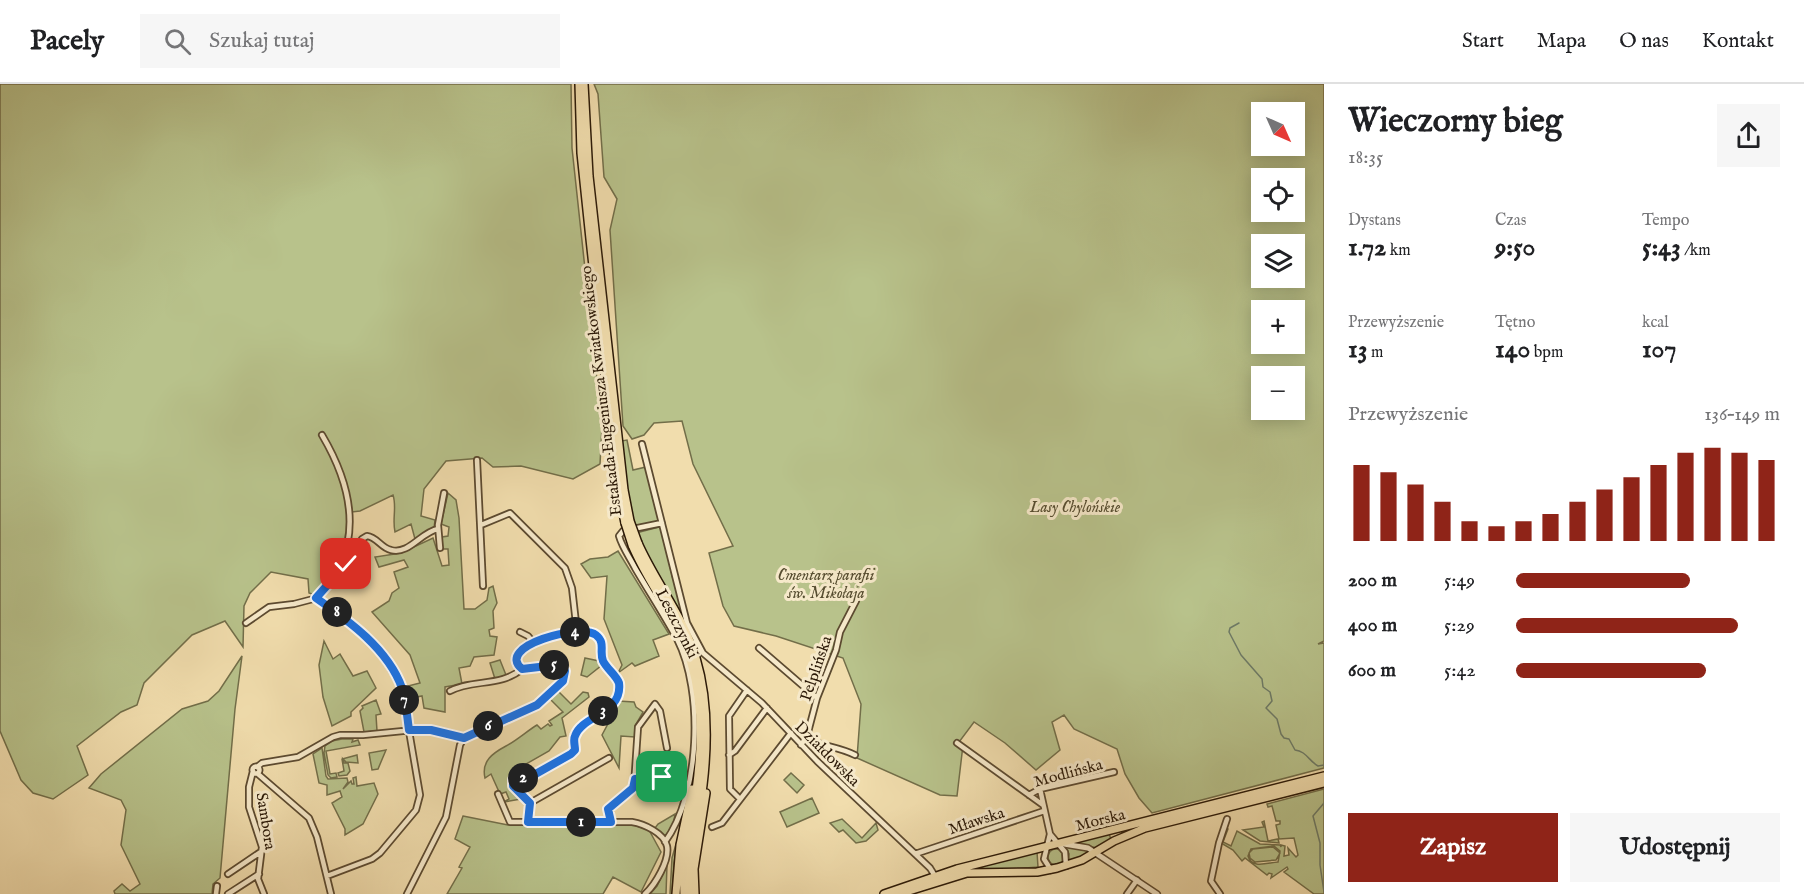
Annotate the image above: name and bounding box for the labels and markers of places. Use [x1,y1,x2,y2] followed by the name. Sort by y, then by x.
[320,538,371,589] pin
[322,597,352,627] pin: 8
[560,617,590,647] pin: 4
[539,650,569,680] pin: 5
[389,685,419,715] pin: 7
[588,696,618,726] pin: 3
[473,711,503,741] pin: 6
[636,751,687,802] pin
[508,763,538,793] pin: 2
[566,807,596,837] pin: 1

